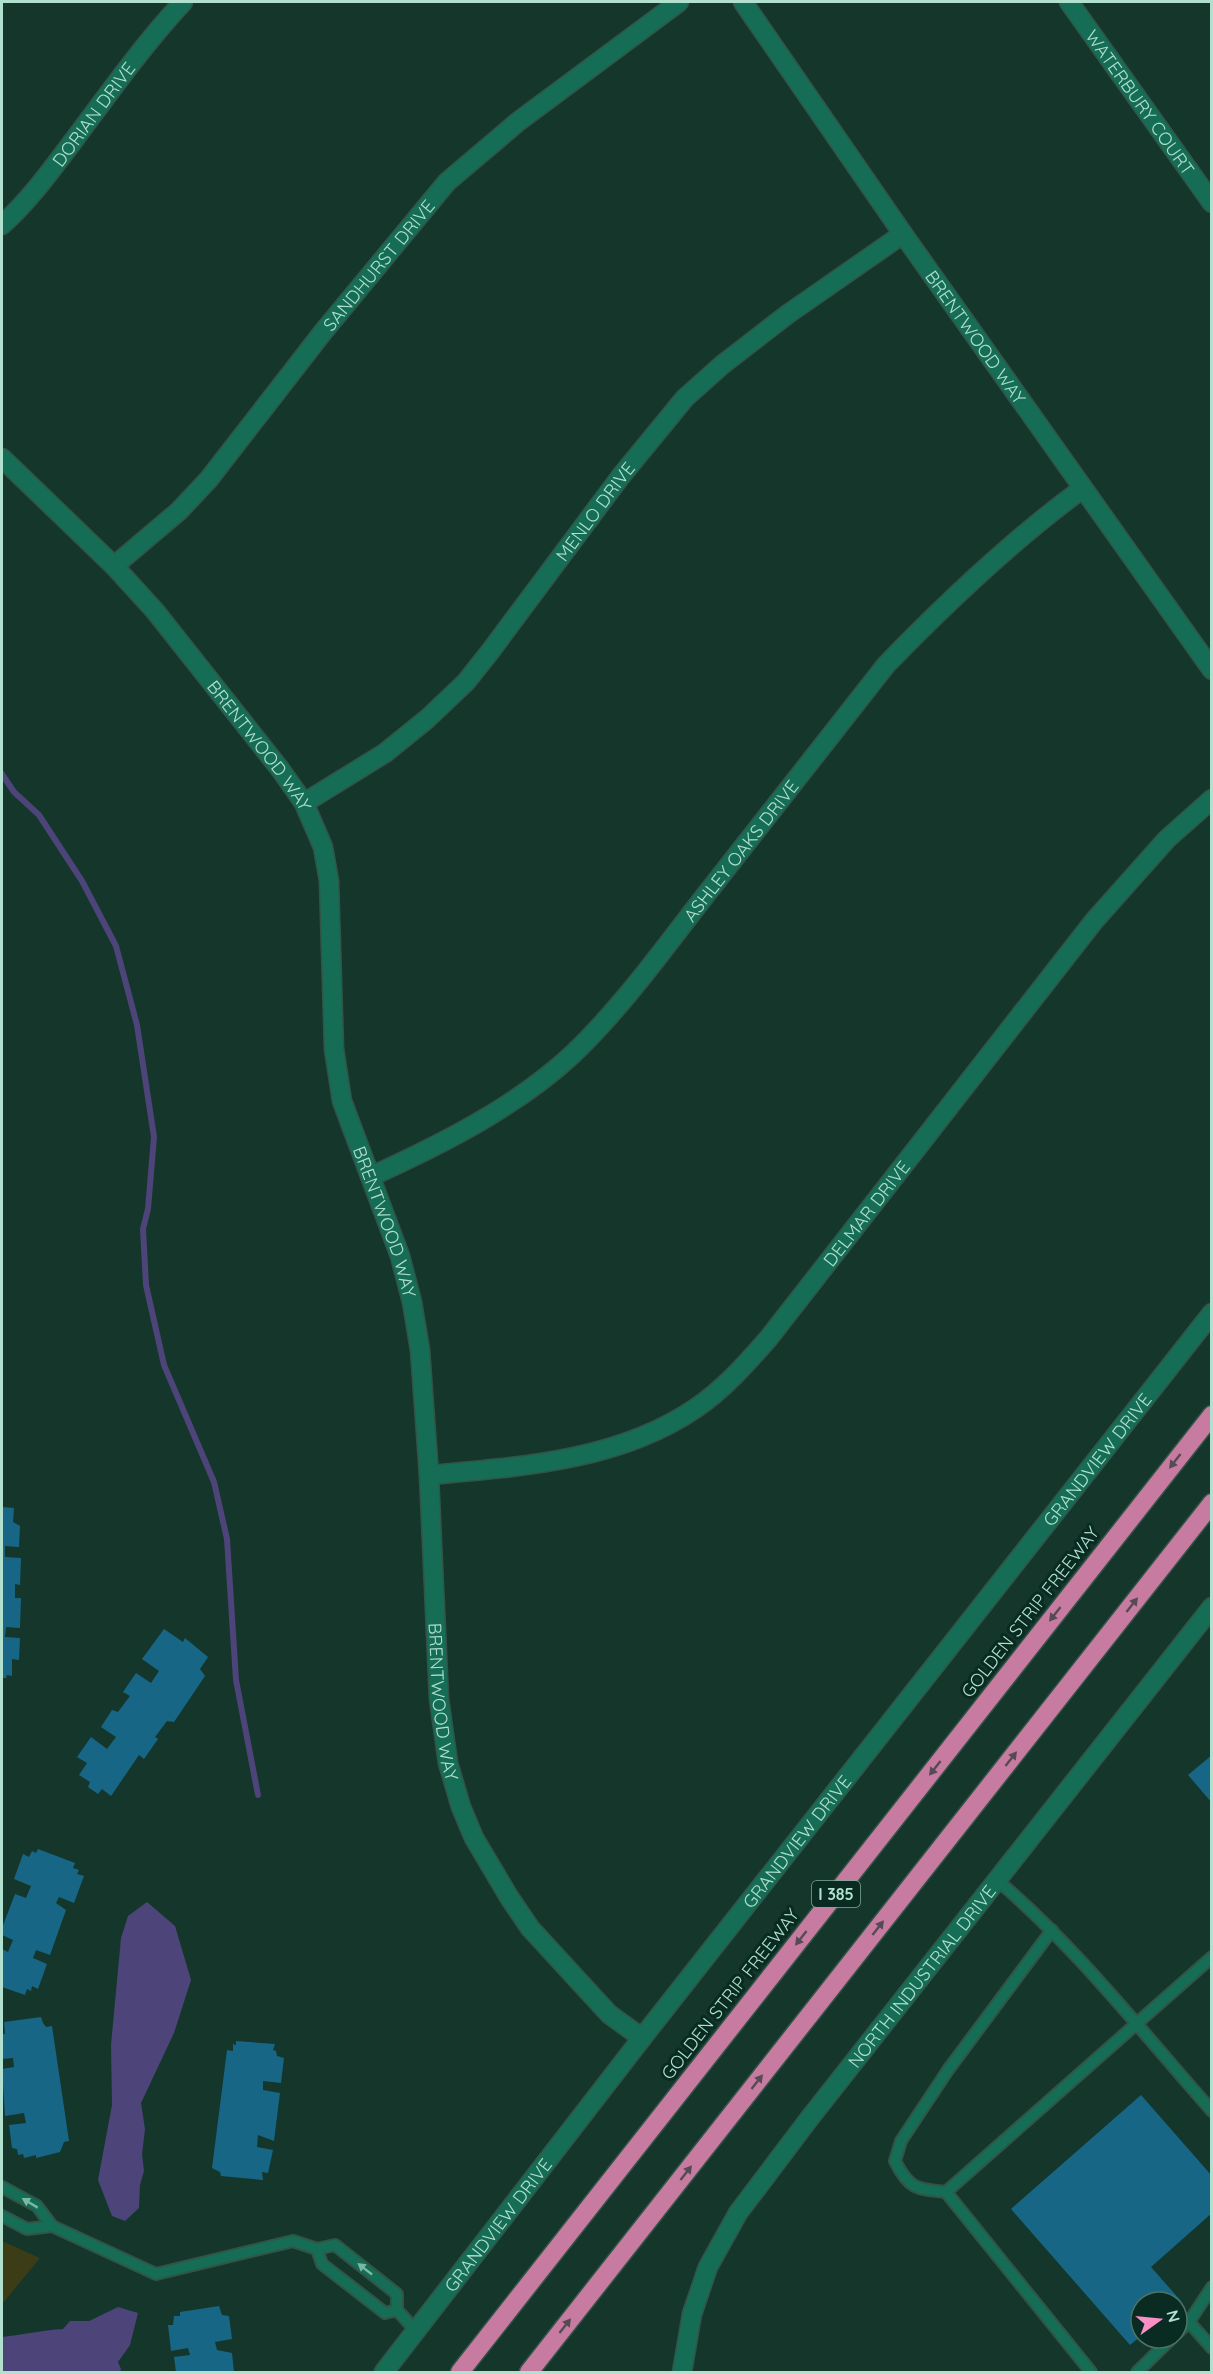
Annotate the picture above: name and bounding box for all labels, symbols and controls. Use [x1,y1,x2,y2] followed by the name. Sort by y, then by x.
[1081,25,1200,180] street label: WATERBURY COURT
[47,57,140,171] street label: DORIAN DRIVE
[317,195,439,335] street label: SANDHURST DRIVE
[921,265,1031,408] street label: BRENTWOOD WAY
[550,457,640,565] street label: MENLO DRIVE
[202,675,317,814] street label: BRENTWOOD WAY
[678,775,803,926] street label: ASHLEY OAKS DRIVE
[348,1143,422,1300] street label: BRENTWOOD WAY
[818,1156,915,1271] street label: DELMAR DRIVE
[1037,1388,1156,1531] street label: GRANDVIEW DRIVE
[1169,1453,1182,1469] one-way arrow
[956,1522,1104,1702] street label: GOLDEN STRIP FREEWAY
[1125,1597,1138,1613] one-way arrow
[1049,1607,1061,1622] one-way arrow
[424,1622,464,1783] street label: BRENTWOOD WAY
[1005,1751,1017,1766] one-way arrow
[928,1760,941,1776] one-way arrow
[737,1770,856,1913] street label: GRANDVIEW DRIVE
[843,1880,1000,2072] street label: NORTH INDUSTRIAL DRIVE
[812,1881,860,1907] road number: I 385
[656,1904,804,2084] street label: GOLDEN STRIP FREEWAY
[871,1921,883,1936] one-way arrow
[796,1930,808,1945] one-way arrow
[751,2074,764,2090] one-way arrow
[439,2153,557,2296] street label: GRANDVIEW DRIVE
[679,2165,692,2181] one-way arrow
[21,2198,38,2208] one-way arrow
[358,2263,373,2275] one-way arrow
[1129,2290,1189,2350] north arrow
[1162,2308,1185,2324] text: N
[559,2319,571,2334] one-way arrow

